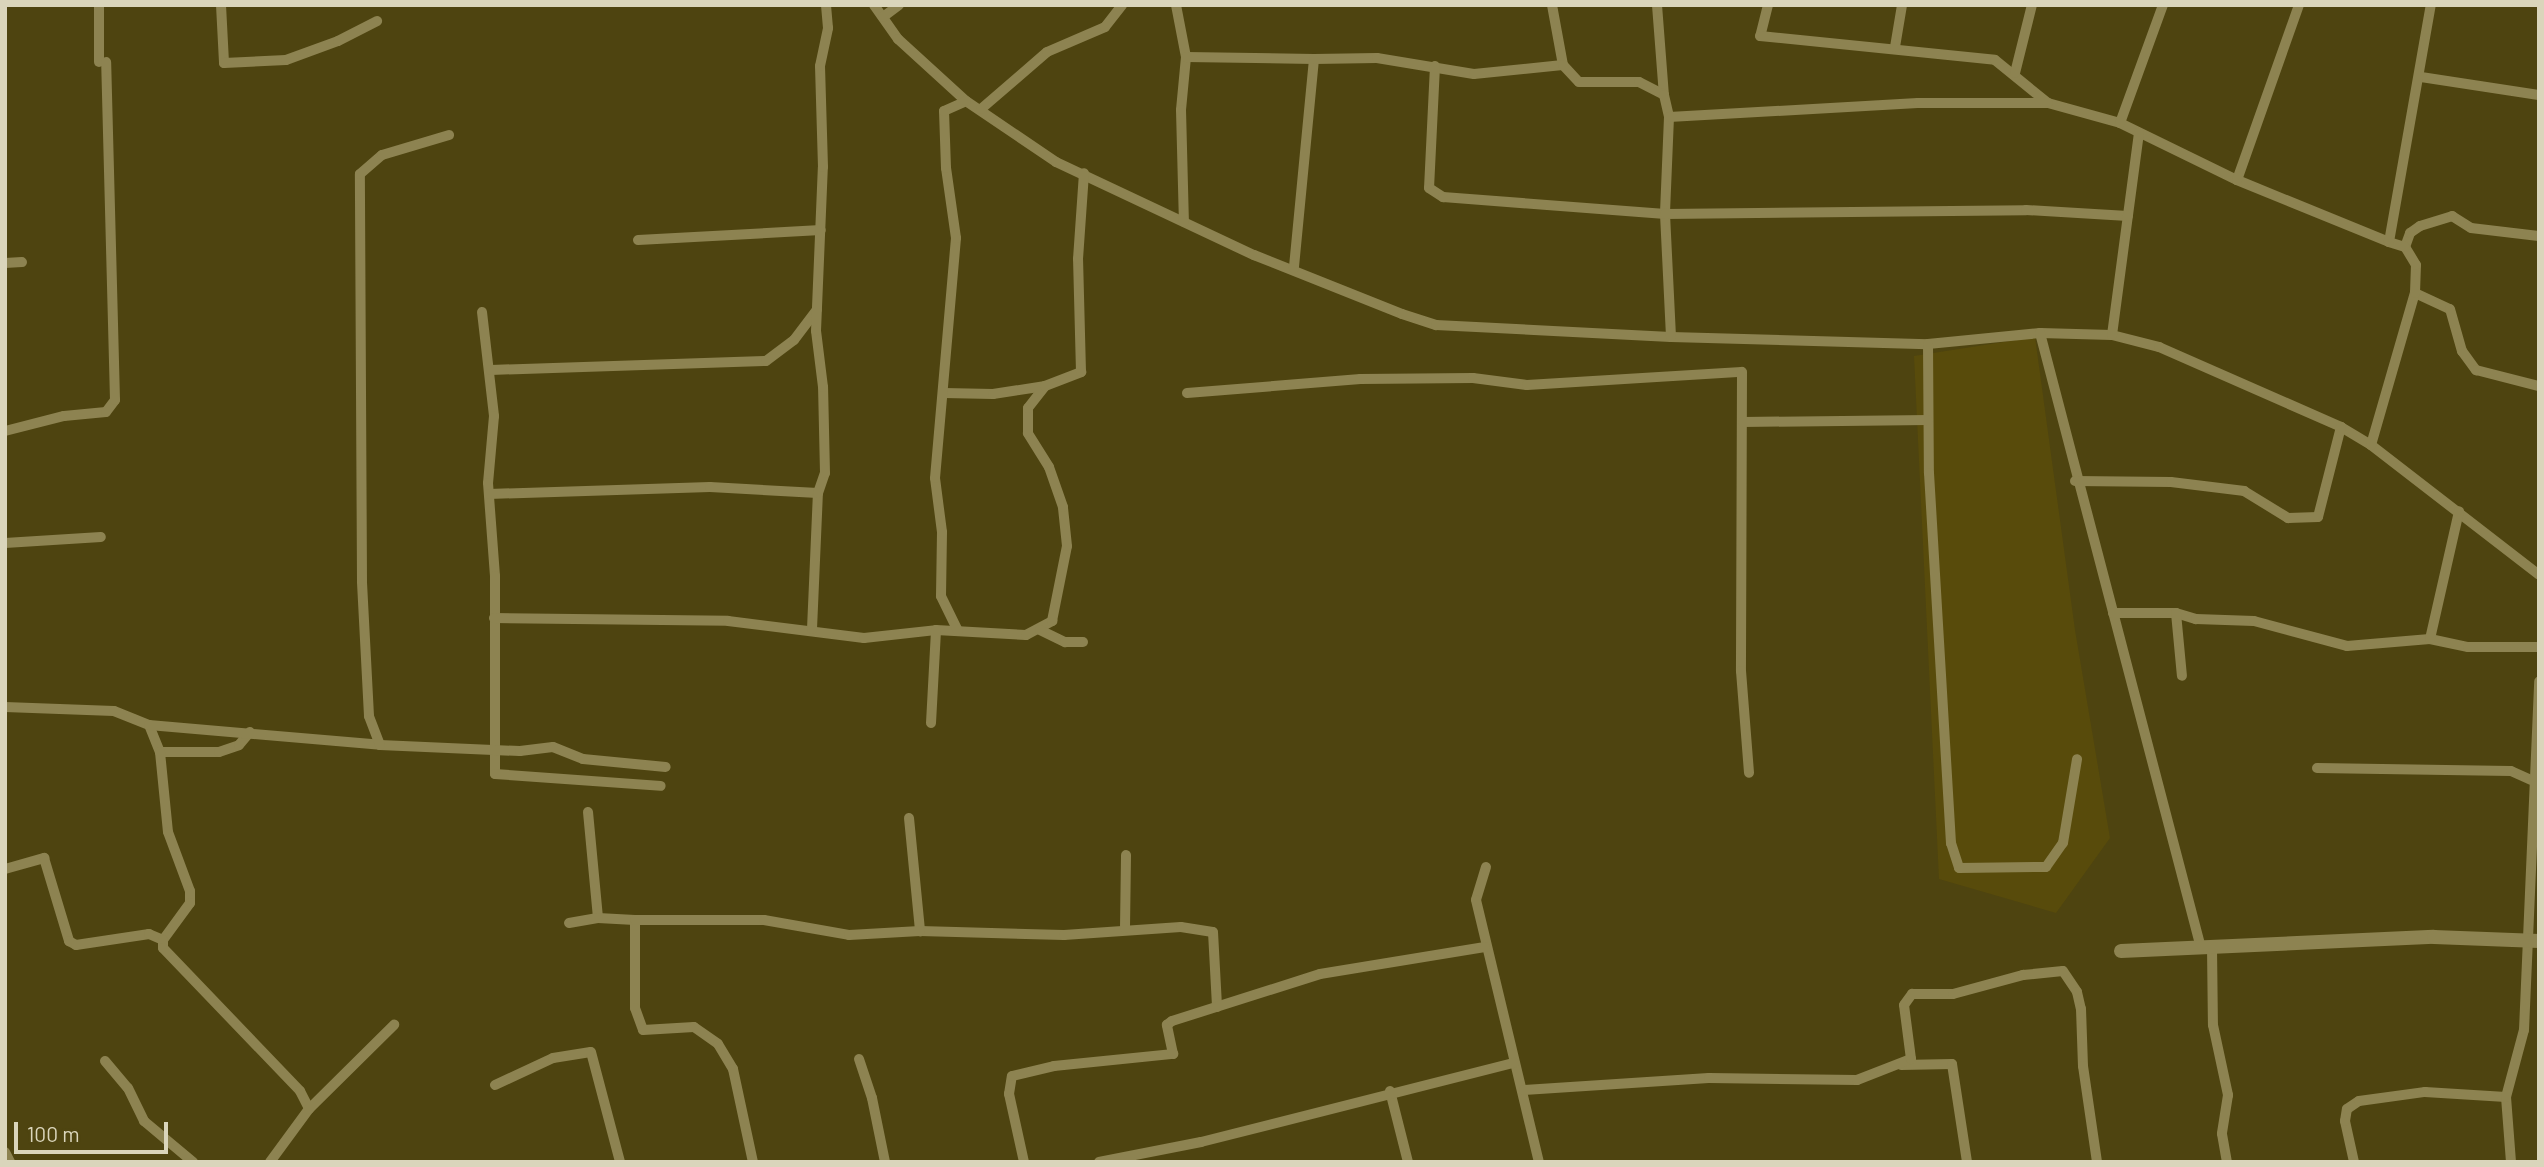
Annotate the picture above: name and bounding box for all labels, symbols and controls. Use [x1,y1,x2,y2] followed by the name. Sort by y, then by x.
[18,1108,172,1152] scale bar
[27,1121,80,1146] text: 100 m

